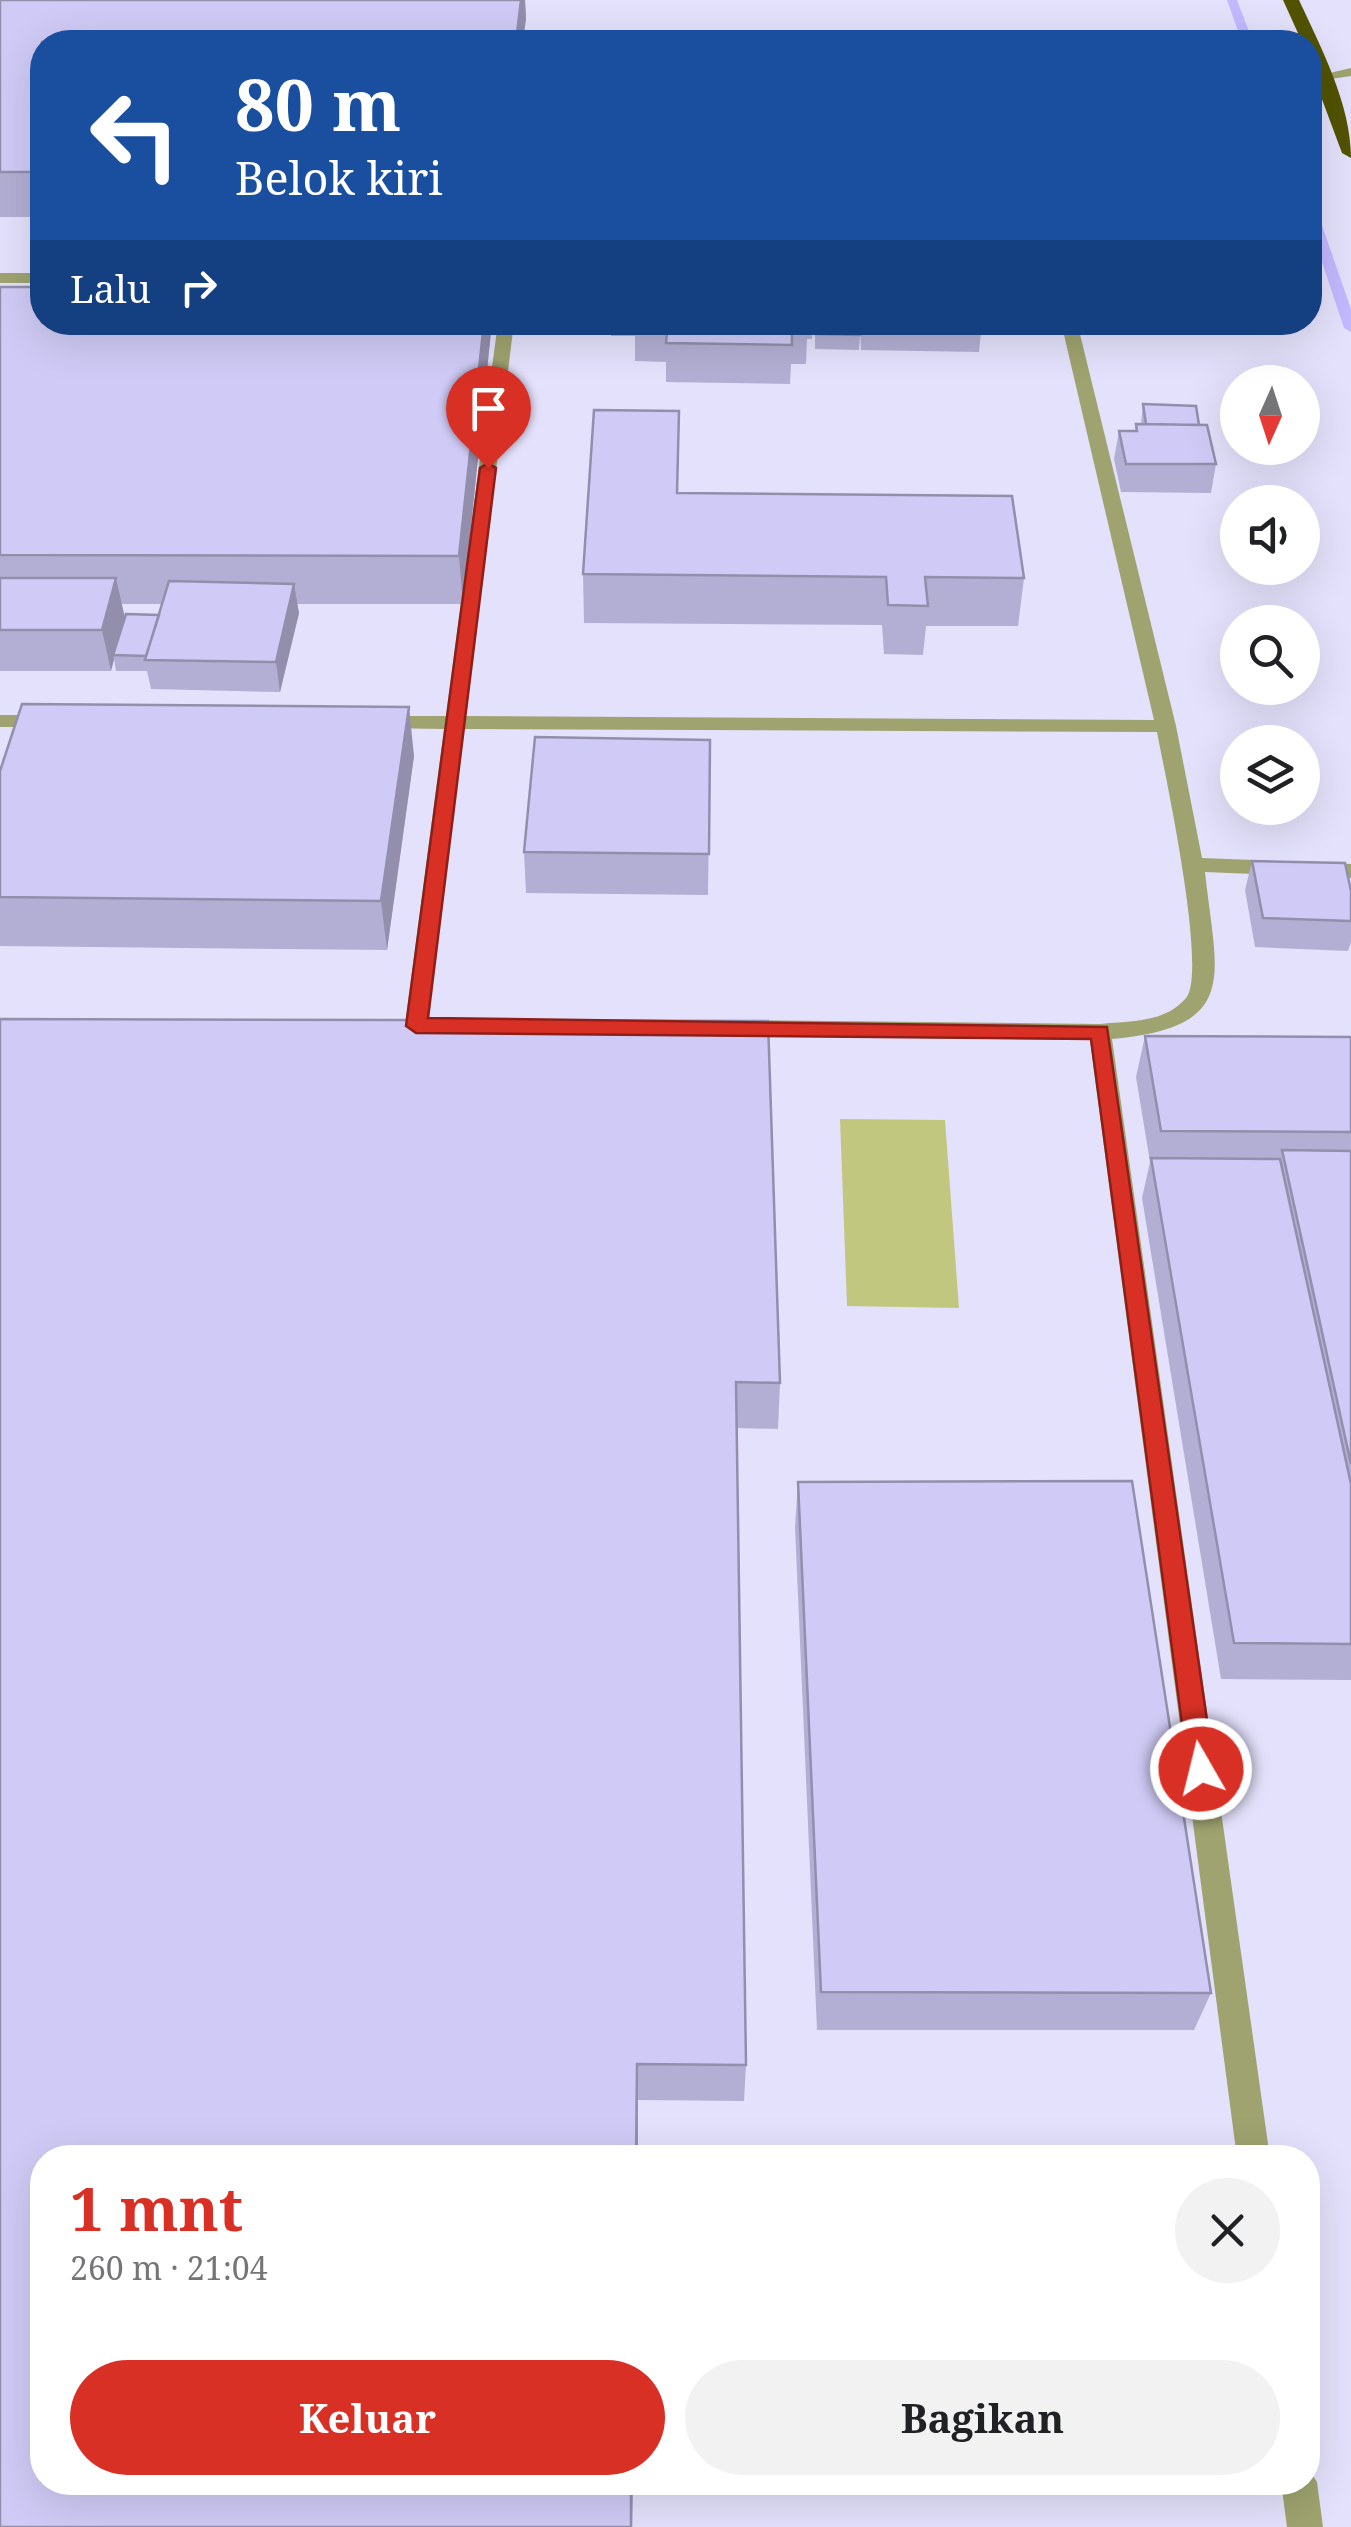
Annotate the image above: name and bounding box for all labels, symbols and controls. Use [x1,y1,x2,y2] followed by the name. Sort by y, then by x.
[235,56,401,152] text: 80 m
[70,70,200,200] icon: left
[235,147,443,208] text: Belok kiri
[171,260,226,315] icon: right
[70,262,151,314] text: Lalu
[1220,365,1320,465] north arrow
[1220,365,1320,825] map controls
[446,366,531,469] pin
[461,381,516,436] icon: arrive
[1220,485,1320,585] button: sound
[1220,605,1320,705] button: search
[1220,725,1320,825] button: layers
[1149,1717,1253,1821] position arrow
[70,2167,243,2249] text: 1 mnt
[1175,2178,1280,2283] button: close
[70,2246,268,2289] text: 260 m · 21:04
[70,2360,665,2475] button: Keluar
[685,2360,1280,2475] button: Bagikan

